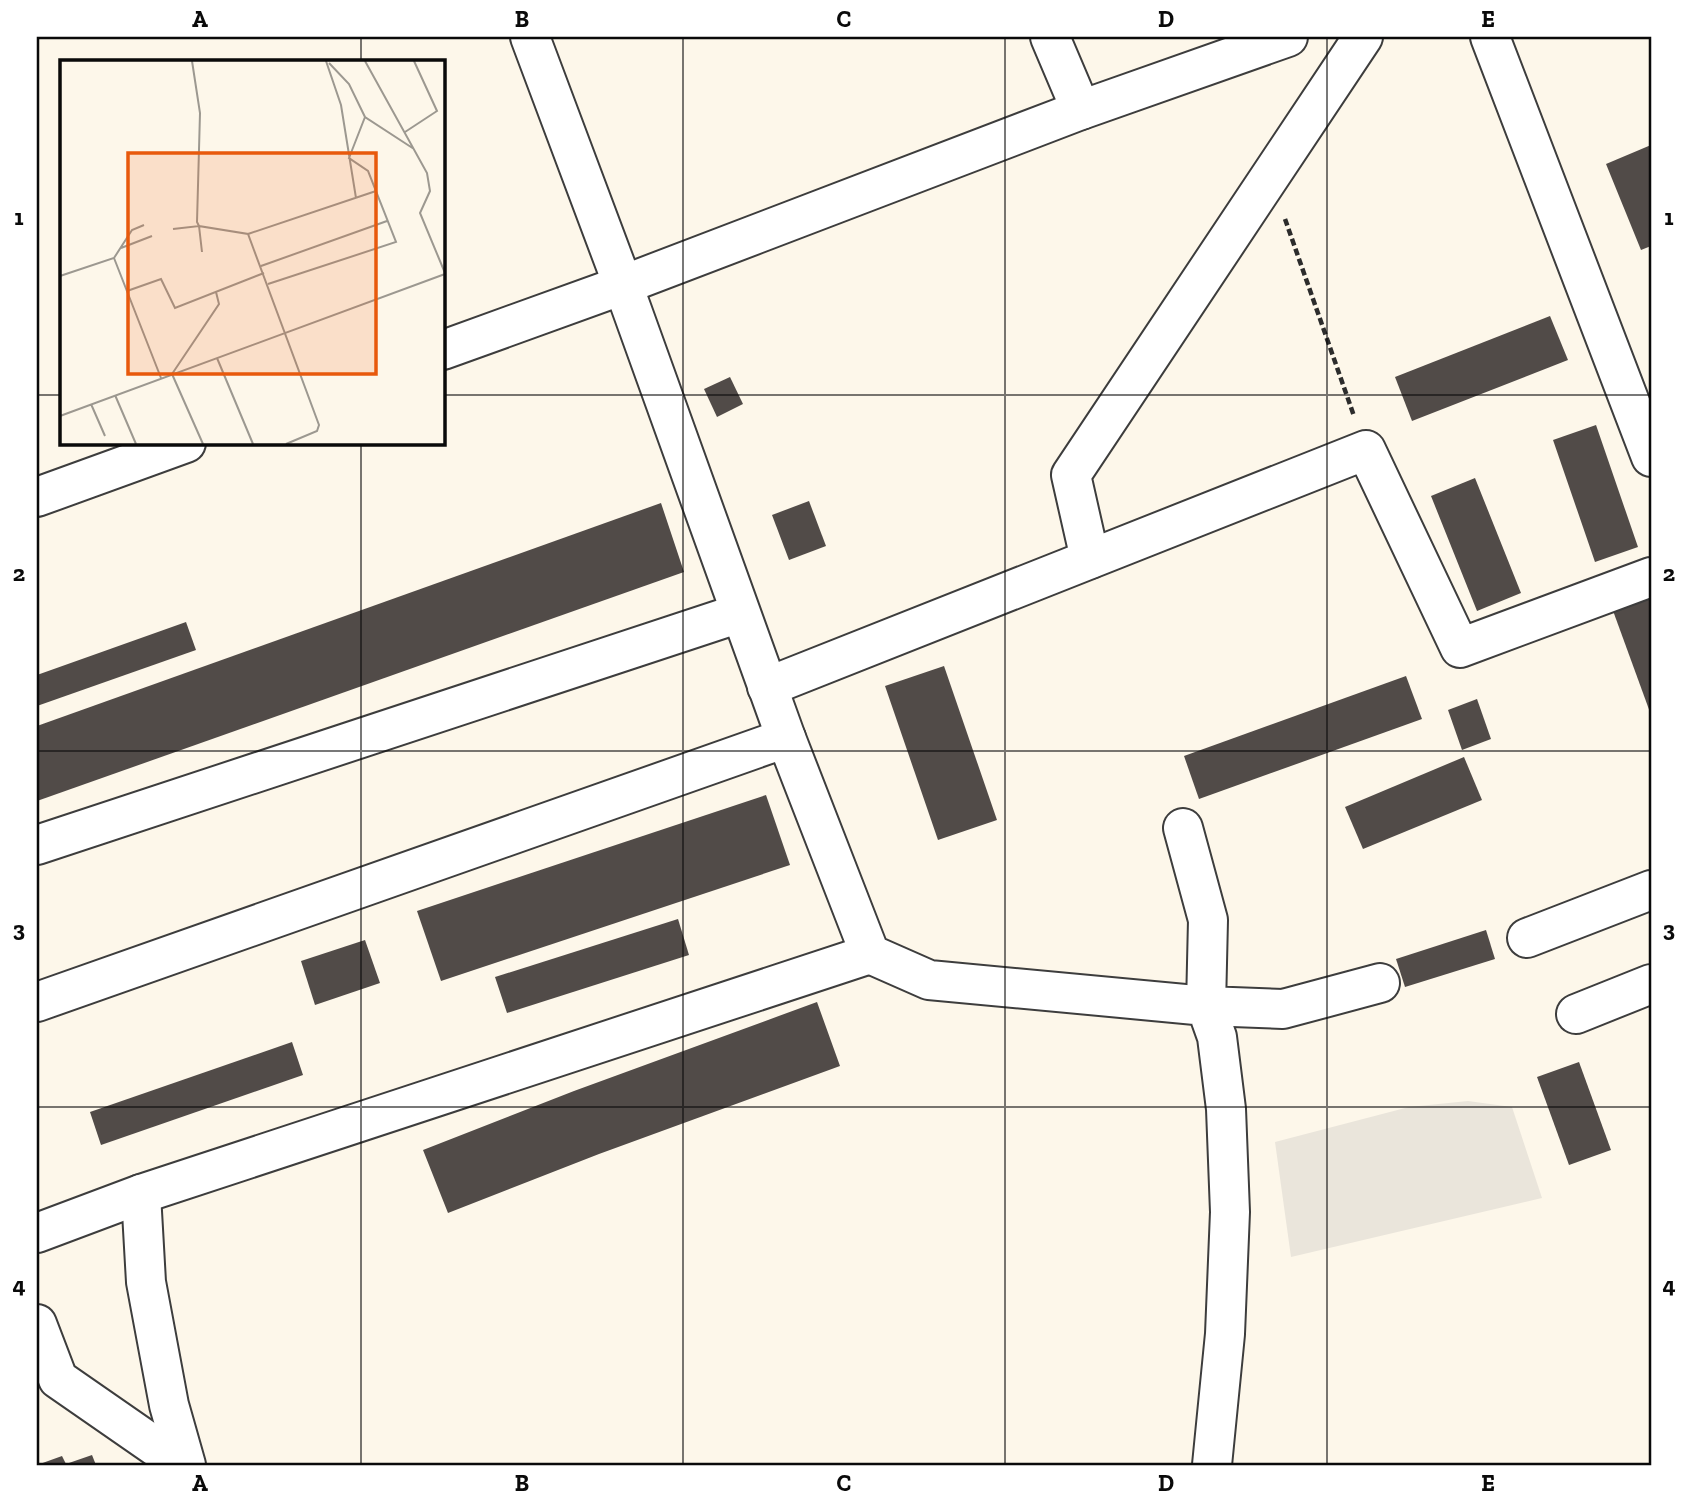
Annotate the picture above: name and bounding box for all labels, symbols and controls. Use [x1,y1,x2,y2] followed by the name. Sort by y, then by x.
[192,5,208,33] text: A
[515,5,529,33] text: B
[837,5,851,33] text: C
[1158,5,1174,33] text: D
[1481,5,1495,33] text: E
[60,60,444,444] inset map
[14,203,24,231] text: 1
[1664,203,1674,231] text: 1
[13,559,25,587] text: 2
[1663,559,1675,587] text: 2
[13,915,25,943] text: 3
[1663,915,1675,943] text: 3
[12,1271,26,1299] text: 4
[1662,1271,1676,1299] text: 4
[192,1469,208,1497] text: A
[515,1469,529,1497] text: B
[837,1469,851,1497] text: C
[1158,1469,1174,1497] text: D
[1481,1469,1495,1497] text: E

